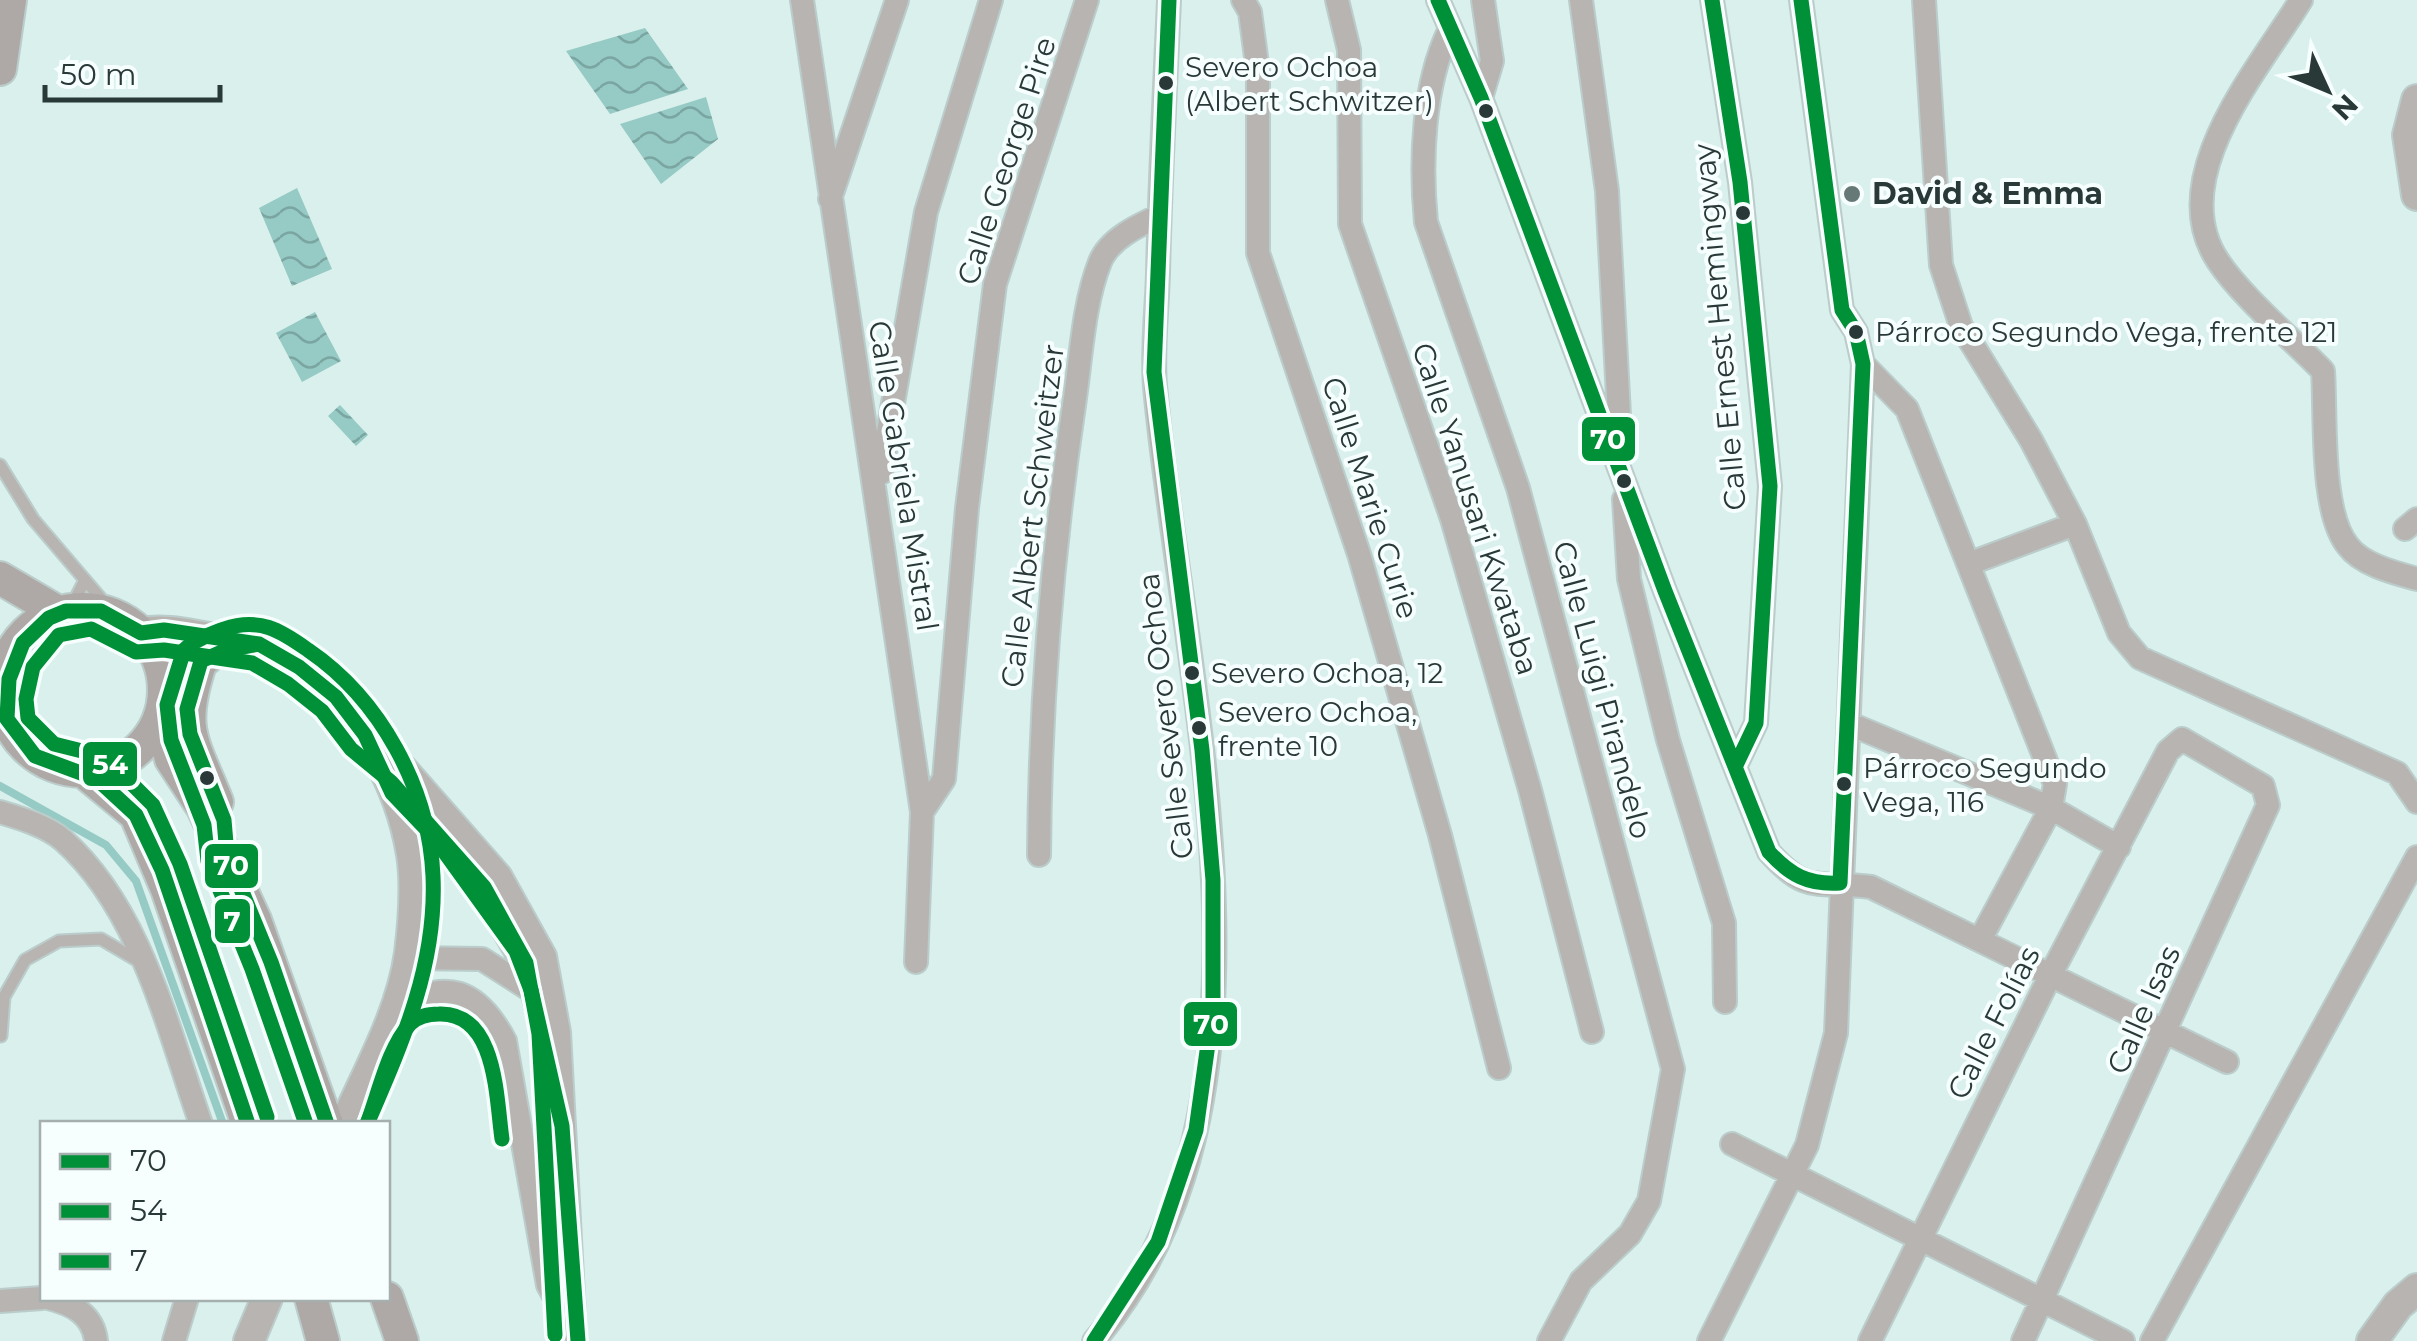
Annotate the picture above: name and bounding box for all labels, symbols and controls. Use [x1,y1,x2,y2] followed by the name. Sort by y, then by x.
[949,32,1064,290] street label: Calle George Pire
[45,40,220,102] scale bar
[2277,40,2377,140] north arrow
[1185,50,1434,118] place label: Severo Ochoa (Albert Schwitzer)
[60,56,137,93] text: 50 m
[1156,73,1176,93] marker: Severo Ochoa (Albert Schwitzer)
[2325,87,2365,127] text: N
[1476,101,1496,121] unlabelled marker
[1685,141,1754,512] street label: Calle Ernest Hemingway
[1872,175,2103,212] place label: David & Emma
[1841,183,1863,205] marker: David & Emma
[1733,203,1753,223] unlabelled marker
[1875,315,2337,349] place label: Párroco Segundo Vega, frente 121
[861,318,946,634] street label: Calle Gabriela Mistral
[1846,322,1866,342] marker: Párroco Segundo Vega, frente 121
[1404,338,1547,680] street label: Calle Yanusari Kwataba
[993,342,1072,690] street label: Calle Albert Schweitzer
[1314,372,1427,623] street label: Calle Marie Curie
[1580,415,1637,463] line badge: 70
[1590,422,1626,456] text: 70
[1614,471,1634,491] unlabelled marker
[1545,537,1660,843] street label: Calle Luigi Pirandelo
[1130,571,1201,861] street label: Calle Severo Ochoa
[1211,656,1444,690] place label: Severo Ochoa, 12
[1182,663,1202,683] marker: Severo Ochoa, 12
[1218,695,1417,763] place label: Severo Ochoa, frente 10
[1189,718,1209,738] marker: Severo Ochoa, frente 10
[81,740,139,788] line badge: 54
[92,747,129,781] text: 54
[1863,751,2107,819] place label: Párroco Segundo Vega, 116
[197,768,217,788] unlabelled marker
[1834,774,1854,794] marker: Párroco Segundo Vega, 116
[203,842,260,890] line badge: 70
[213,848,249,882] text: 70
[213,897,252,945] line badge: 7
[223,904,241,938] text: 7
[1939,940,2048,1105] street label: Calle Folías
[2099,940,2188,1080] street label: Calle Isas
[1182,1000,1239,1048] line badge: 70
[1193,1007,1229,1041] text: 70
[40,1121,390,1301] legend
[130,1142,167,1179] text: 70
[130,1192,167,1229] text: 54
[130,1242,148,1279] text: 7

